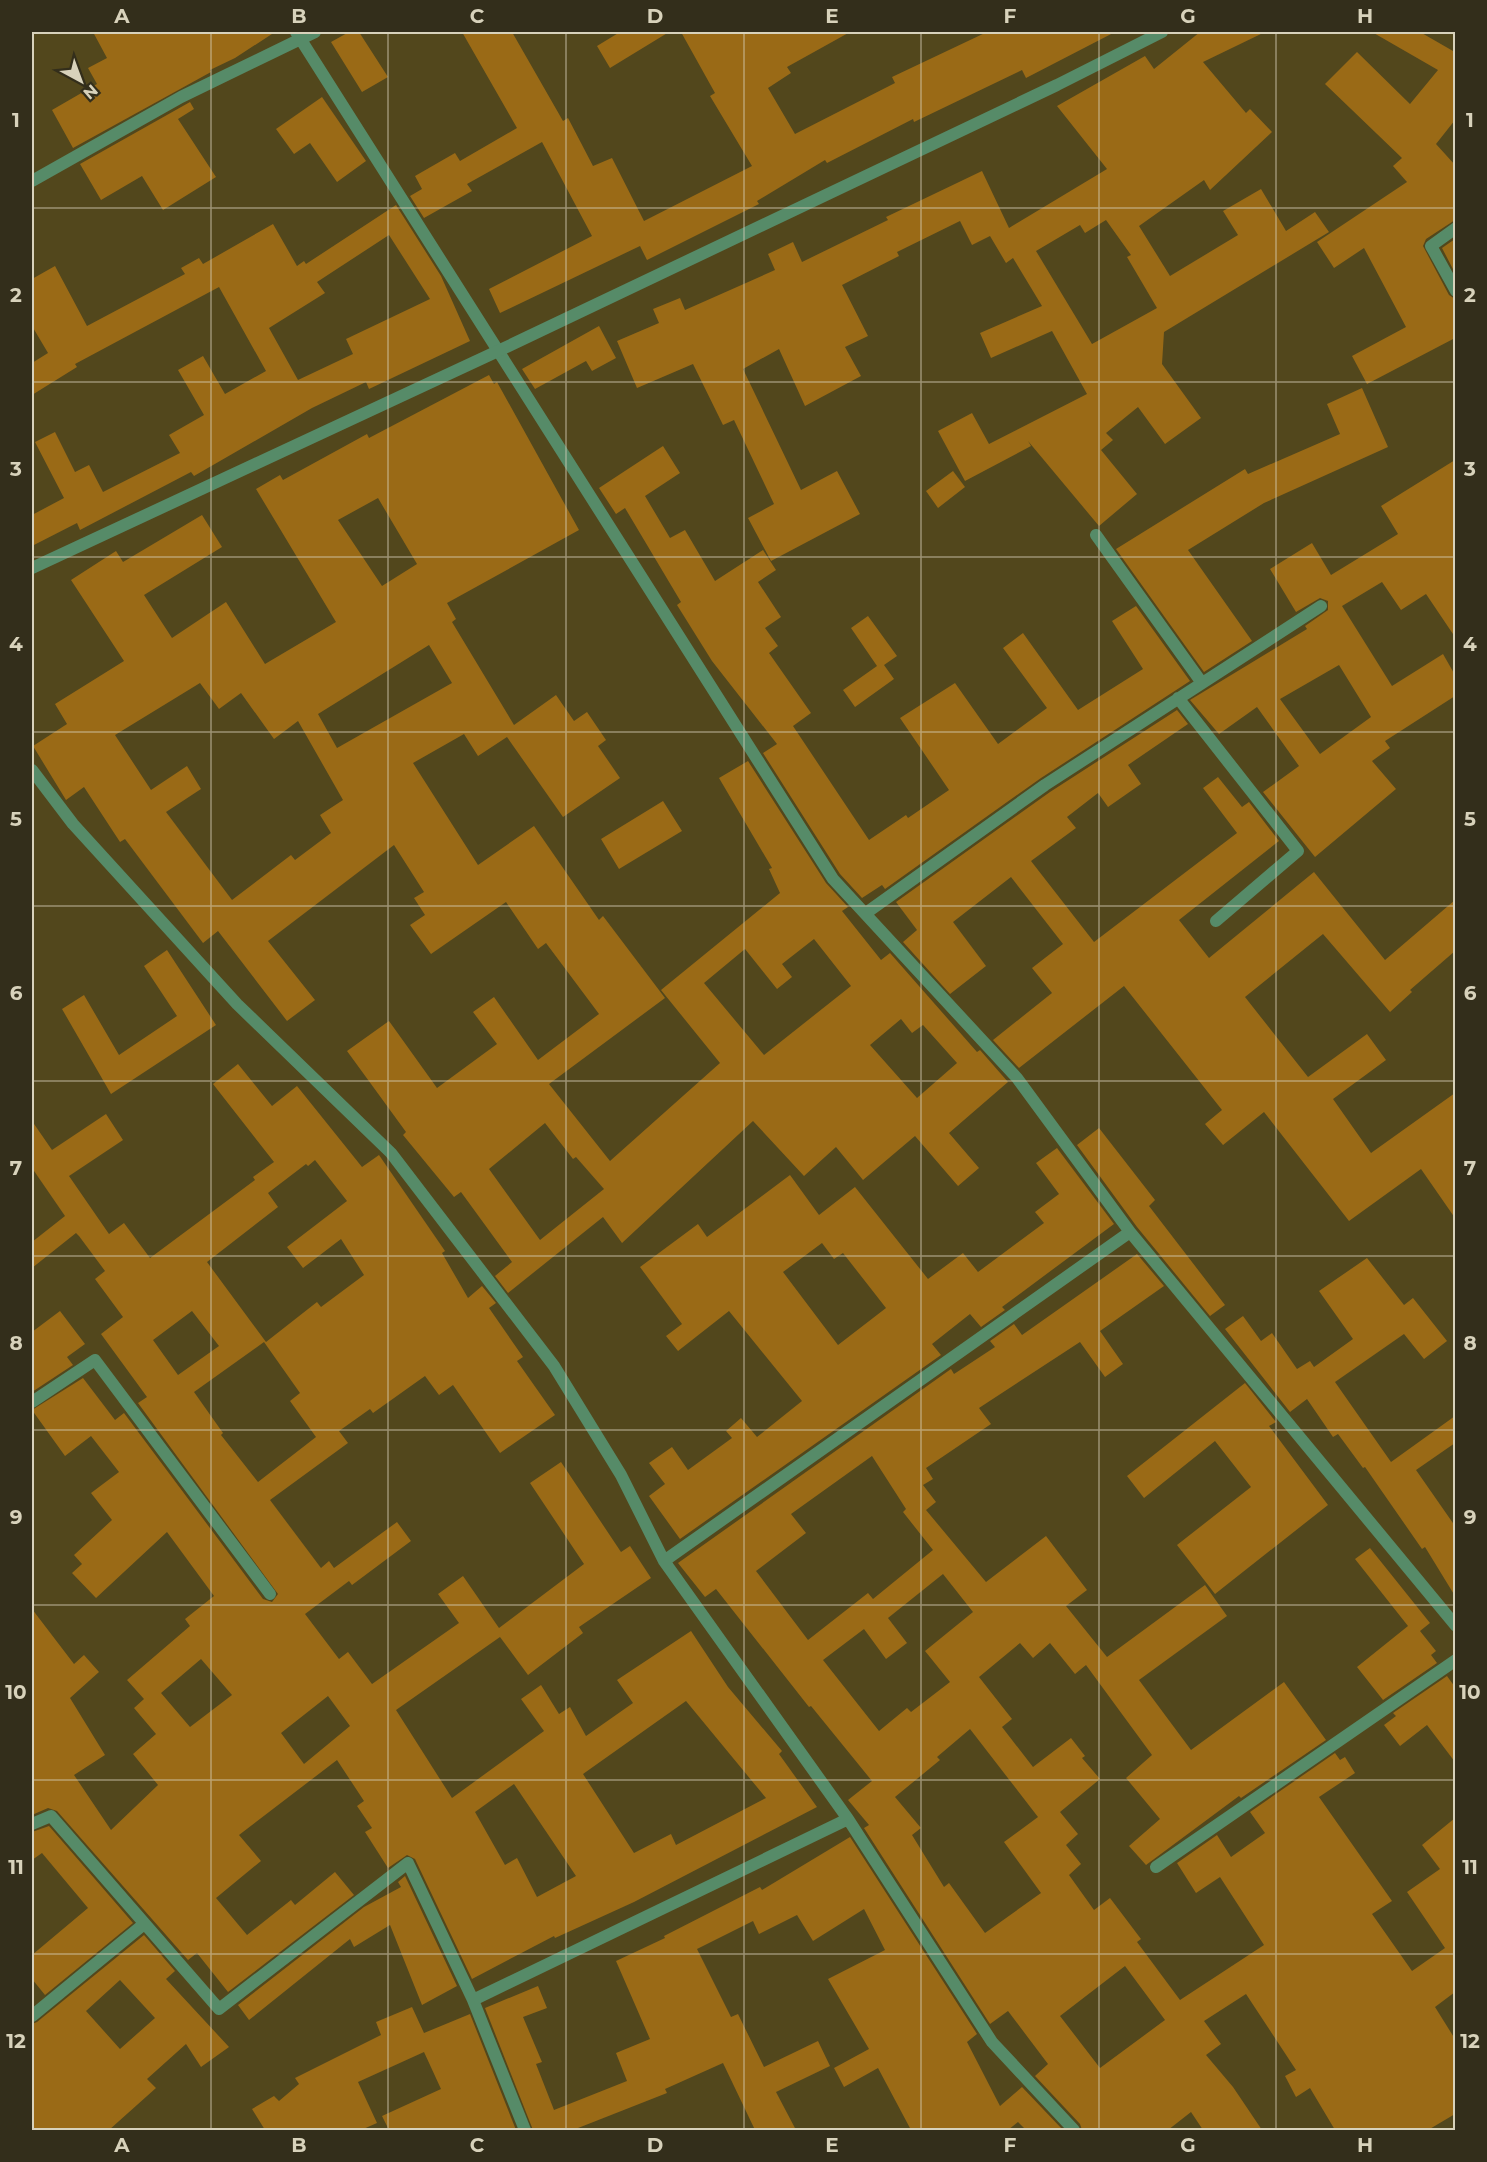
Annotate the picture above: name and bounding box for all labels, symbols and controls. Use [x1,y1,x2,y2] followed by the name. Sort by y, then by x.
[113,4,130,28] text: A
[291,4,307,28] text: B
[470,4,485,28] text: C
[647,4,663,28] text: D
[825,4,839,28] text: E
[1004,4,1017,28] text: F
[1180,4,1196,28] text: G
[1357,4,1373,28] text: H
[51,51,111,111] north arrow
[79,81,102,103] text: N
[12,108,20,132] text: 1
[1466,108,1474,132] text: 1
[10,283,22,307] text: 2
[1464,283,1476,307] text: 2
[9,457,22,481] text: 3
[1463,457,1476,481] text: 3
[9,632,23,656] text: 4
[1463,632,1477,656] text: 4
[10,807,22,831] text: 5
[1464,807,1476,831] text: 5
[10,981,23,1005] text: 6
[1464,981,1477,1005] text: 6
[10,1156,22,1180] text: 7
[1464,1156,1476,1180] text: 7
[9,1331,23,1355] text: 8
[1463,1331,1477,1355] text: 8
[10,1505,22,1529] text: 9
[1464,1505,1476,1529] text: 9
[5,1680,27,1704] text: 10
[1459,1680,1481,1704] text: 10
[8,1855,24,1879] text: 11
[1462,1855,1478,1879] text: 11
[6,2029,26,2053] text: 12
[1460,2029,1480,2053] text: 12
[113,2133,130,2157] text: A
[291,2133,307,2157] text: B
[470,2133,485,2157] text: C
[647,2133,663,2157] text: D
[825,2133,839,2157] text: E
[1004,2133,1017,2157] text: F
[1180,2133,1196,2157] text: G
[1357,2133,1373,2157] text: H

